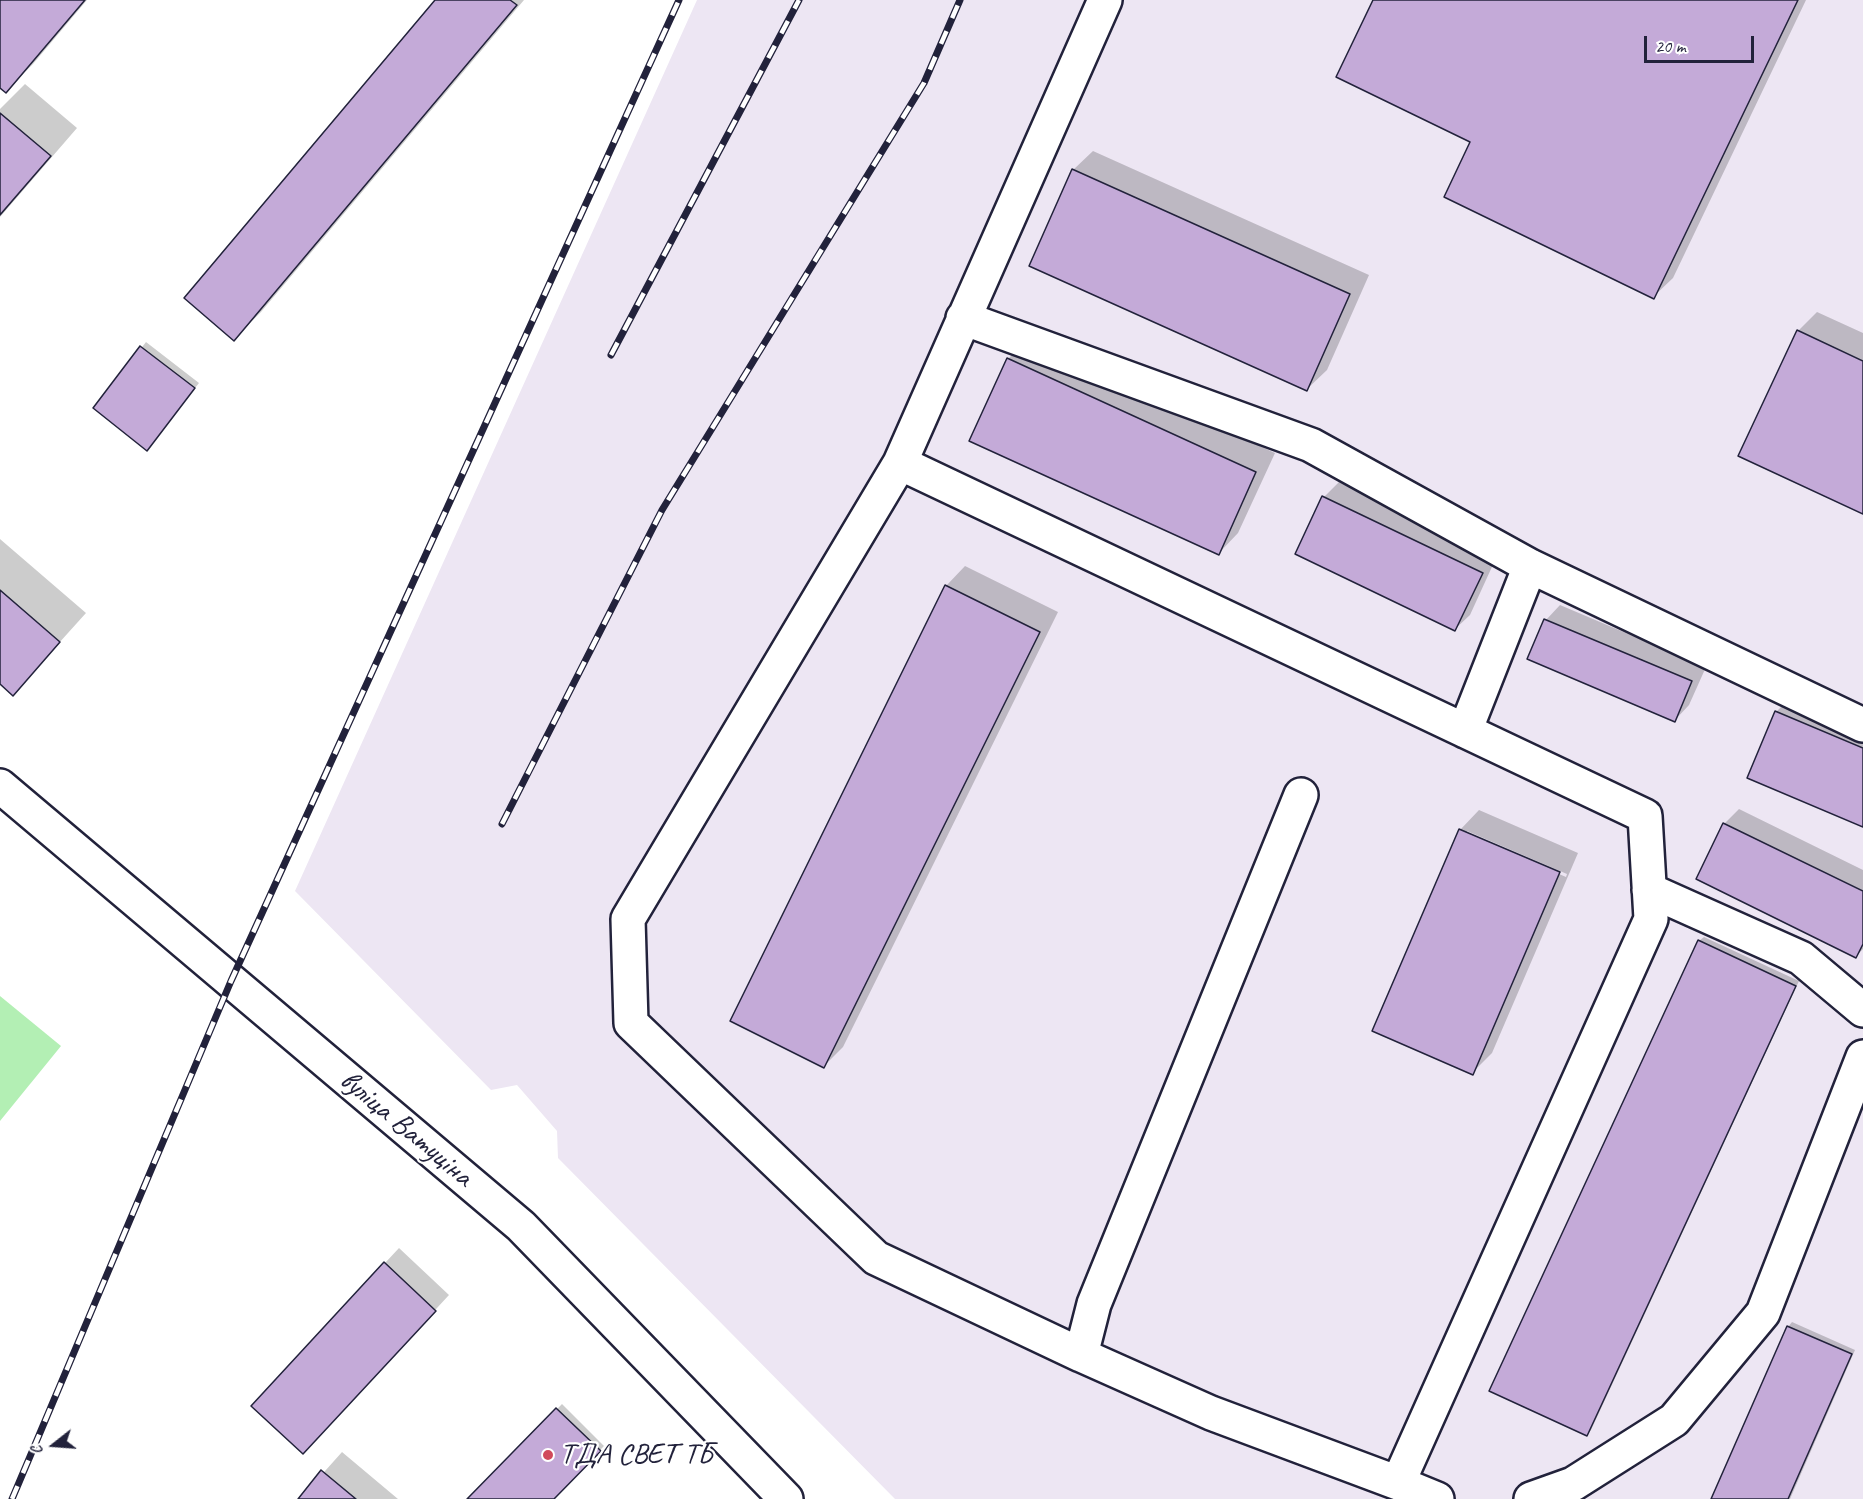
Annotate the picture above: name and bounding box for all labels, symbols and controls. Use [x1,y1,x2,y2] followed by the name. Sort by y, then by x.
[1647,24,1756,62] scale bar
[1655,35,1686,57] text: 20 m
[332,1063,480,1195] street label: вуліца Ватуціна
[24,1415,84,1475] north arrow
[560,1437,713,1473] place label: ТДА СВЕТ ТБ
[26,1444,48,1457] text: С
[541,1448,555,1462] marker: ТДА СВЕТ ТБ

